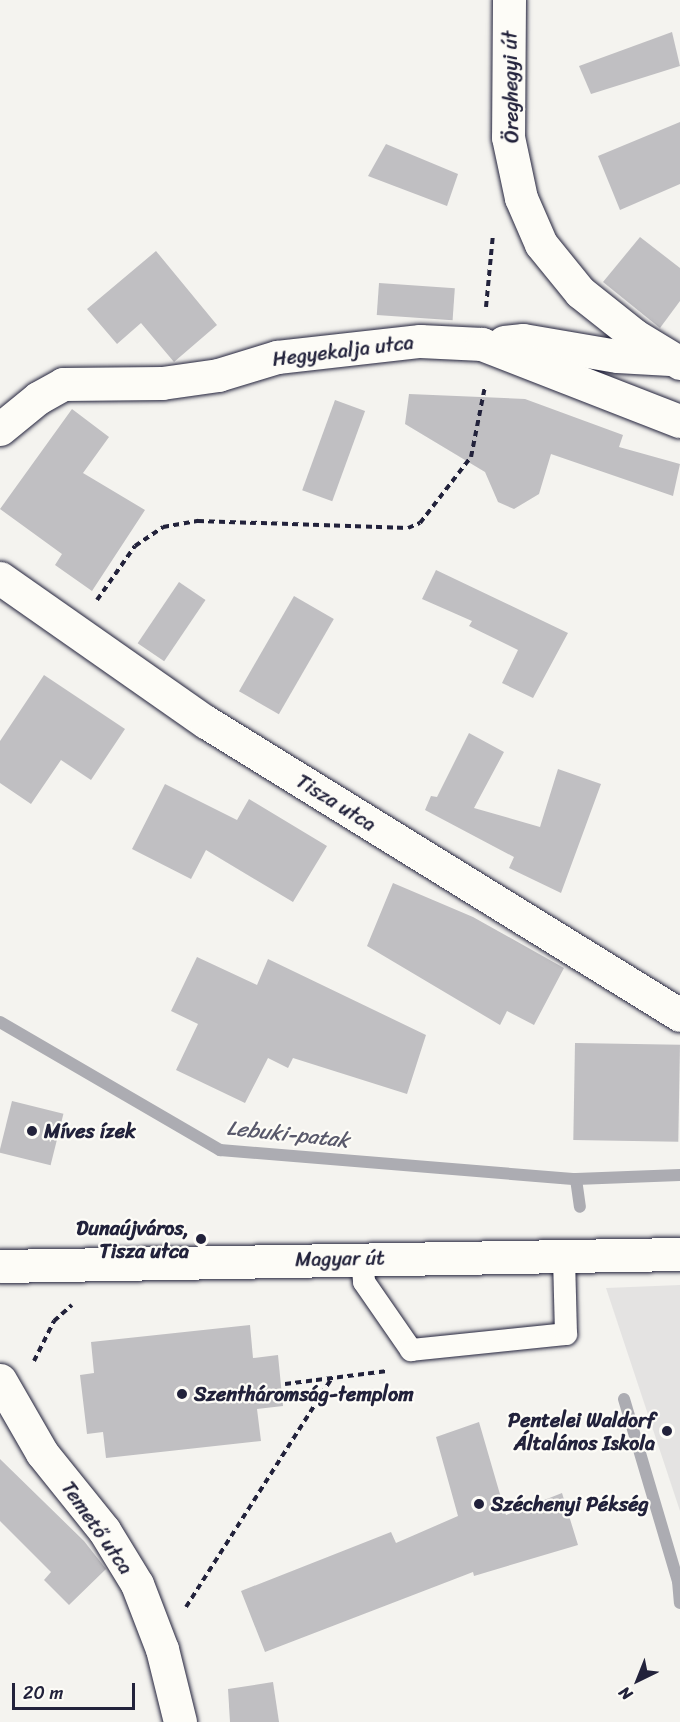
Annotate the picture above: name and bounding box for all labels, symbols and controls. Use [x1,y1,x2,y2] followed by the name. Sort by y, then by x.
[498,30,524,144] street label: Öreghegyi út
[271,330,415,372] street label: Hegyekalja utca
[291,769,381,837] street label: Tisza utca
[226,1115,350,1153] water label: Lebuki-patak
[44,1119,136,1143] place label: Míves ízek
[25,1124,39,1138] marker: Míves ízek
[76,1216,189,1263] place label: Dunaújváros, Tisza utca
[194,1232,208,1246] marker: Dunaújváros, Tisza utca
[295,1246,385,1272] street label: Magyar út
[194,1382,414,1406] place label: Szentháromság-templom
[175,1387,189,1401] marker: Szentháromság-templom
[508,1408,655,1455] place label: Pentelei Waldorf Általános Iskola
[660,1424,674,1438] marker: Pentelei Waldorf Általános Iskola
[56,1477,138,1579] street label: Temető utca
[491,1492,649,1516] place label: Széchenyi Pékség
[472,1497,486,1511] marker: Széchenyi Pékség
[608,1650,668,1710] north arrow
[15,1671,138,1709] scale bar
[23,1677,63,1709] text: 20 m
[611,1679,639,1708] text: N

